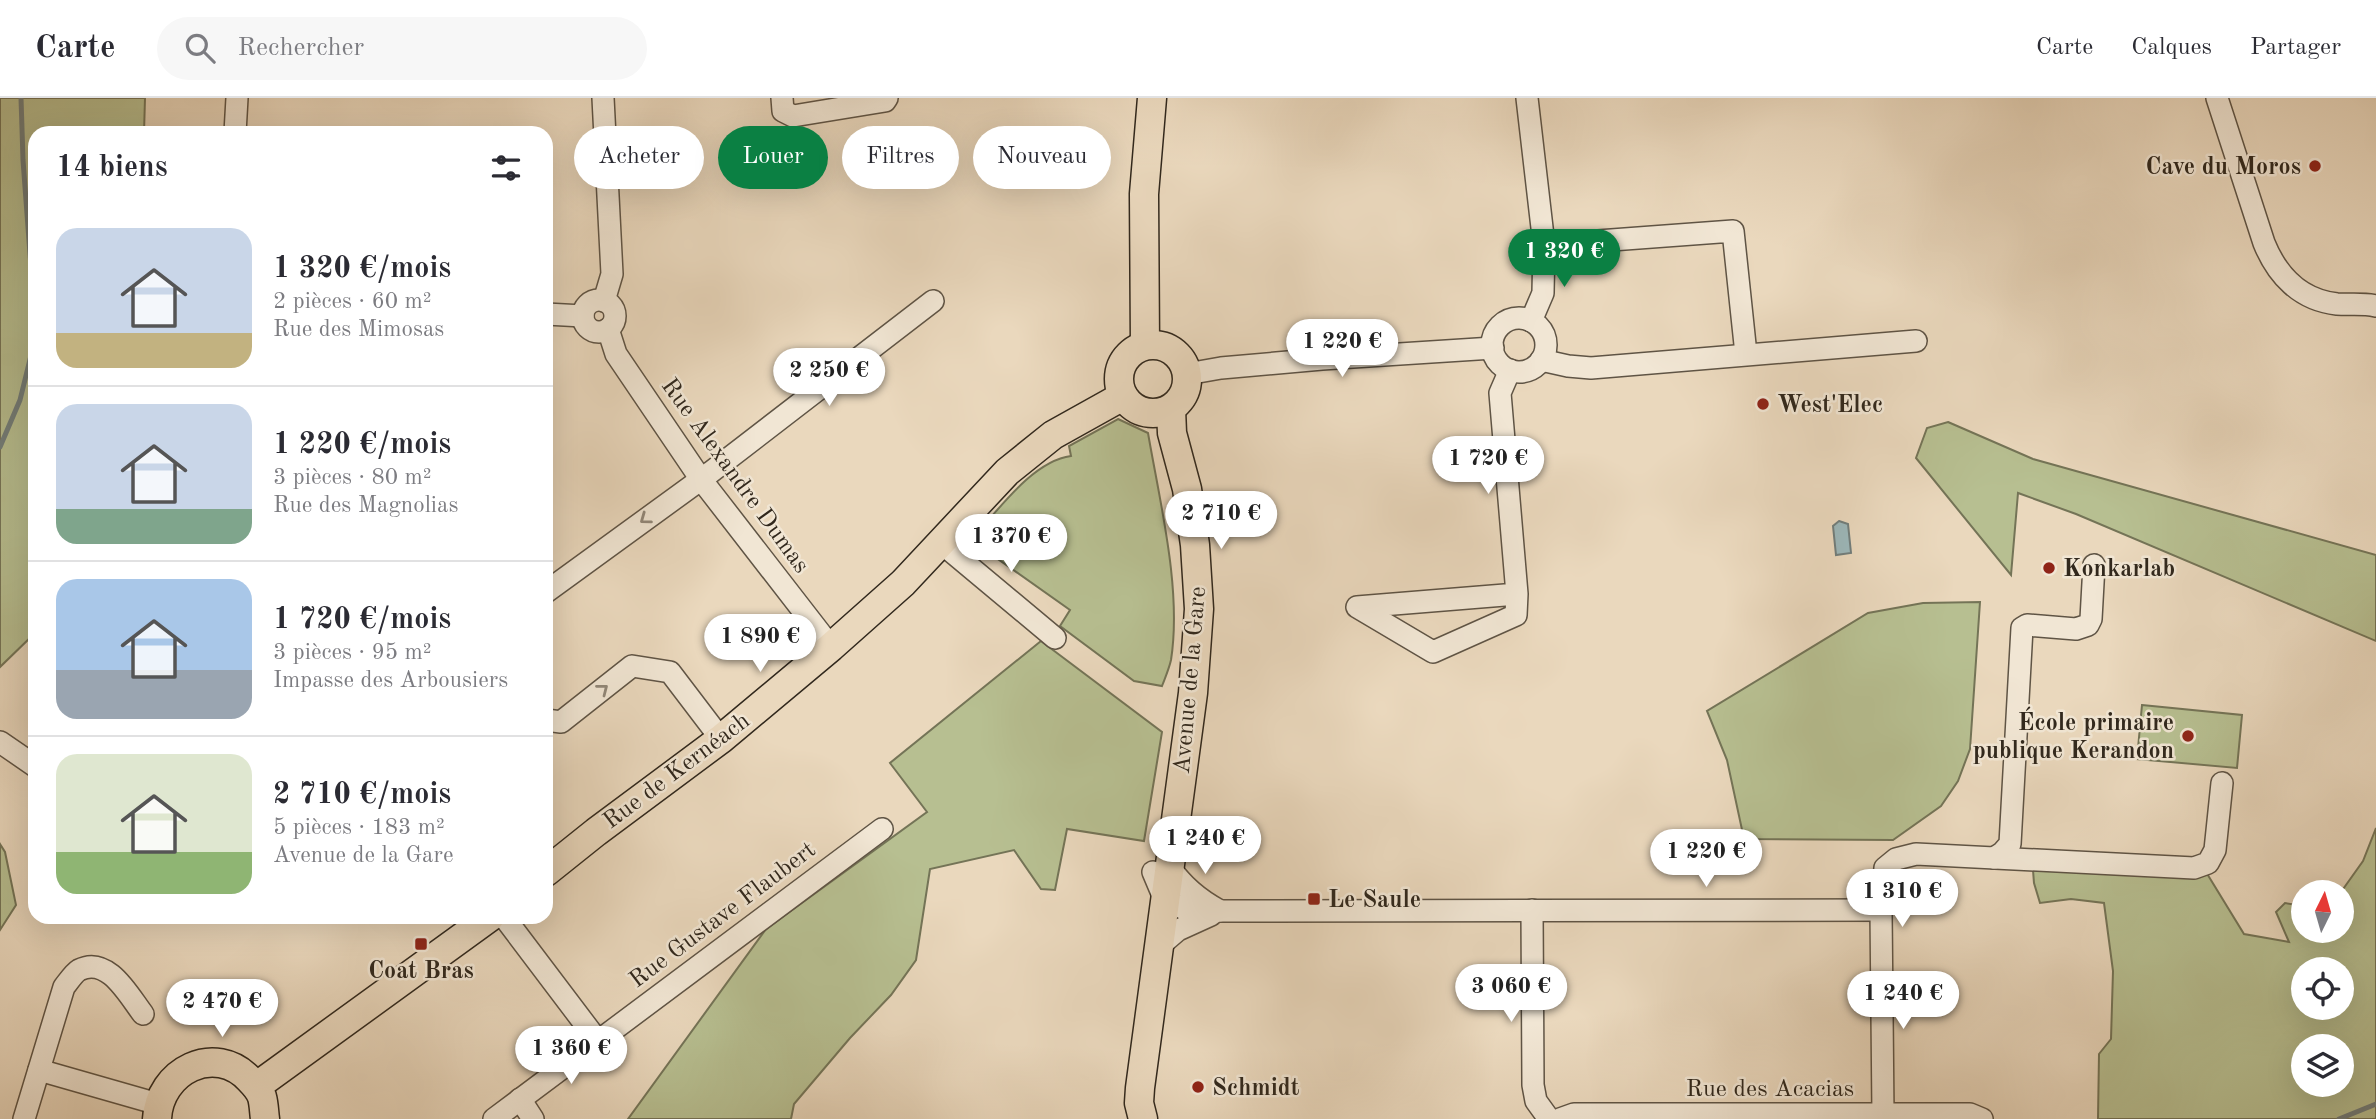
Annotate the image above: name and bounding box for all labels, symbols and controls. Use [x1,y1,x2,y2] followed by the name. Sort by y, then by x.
[157,17,647,80] search box
[181,29,219,67] icon: search
[35,32,115,65] text: Carte
[237,35,364,61] text: Rechercher
[2036,36,2093,60] text: Carte
[2131,36,2212,60] text: Calques
[2250,36,2341,60] text: Partager
[574,126,704,189] chip: Acheter
[718,126,828,189] chip: Louer
[842,126,959,189] chip: Filtres
[973,126,1111,189] chip: Nouveau
[487,149,525,187] icon: filters
[56,153,168,183] text: 14 biens
[2146,156,2301,180] place label: Cave du Moros
[2307,158,2323,174] marker: Cave du Moros
[1499,230,1629,289] pin: 1 320 €
[1524,240,1604,263] text: 1 320 €
[273,254,451,284] text: 1 320 €/mois
[112,256,196,340] icon: home
[273,290,432,313] text: 2 pièces · 60 m²
[273,318,444,341] text: Rue des Mimosas
[1277,320,1407,379] pin: 1 220 €
[1302,330,1382,353] text: 1 220 €
[764,348,894,408] pin: 2 250 €
[789,359,869,382] text: 2 250 €
[656,375,813,578] street label: Rue Alexandre Dumas
[1777,394,1883,418] place label: West'Elec
[1755,396,1771,412] marker: West'Elec
[273,430,451,460] text: 1 220 €/mois
[112,432,196,516] icon: home
[1423,436,1553,496] pin: 1 720 €
[1448,447,1528,470] text: 1 720 €
[273,466,432,489] text: 3 pièces · 80 m²
[1156,491,1286,551] pin: 2 710 €
[273,494,458,517] text: Rue des Magnolias
[1181,502,1261,525] text: 2 710 €
[640,510,653,523] one-way arrow
[946,514,1076,574] pin: 1 370 €
[971,525,1051,548] text: 1 370 €
[2063,558,2175,582] place label: Konkarlab
[2041,560,2057,576] marker: Konkarlab
[1171,585,1211,775] street label: Avenue de la Gare
[273,605,451,635] text: 1 720 €/mois
[112,607,196,691] icon: home
[695,614,825,674] pin: 1 890 €
[720,625,800,648] text: 1 890 €
[273,641,432,664] text: 3 pièces · 95 m²
[273,669,508,692] text: Impasse des Arbousiers
[595,685,607,698] one-way arrow
[1973,706,2174,764] place label: École primaire publique Kerandon
[600,709,755,834] street label: Rue de Kernéach
[2180,728,2196,744] marker: École primaire publique Kerandon
[273,780,451,810] text: 2 710 €/mois
[112,782,196,866] icon: home
[273,816,445,839] text: 5 pièces · 183 m²
[1140,816,1270,876] pin: 1 240 €
[1165,827,1245,850] text: 1 240 €
[1641,830,1771,889] pin: 1 220 €
[626,838,821,993] street label: Rue Gustave Flaubert
[1666,840,1746,863] text: 1 220 €
[273,844,453,867] text: Avenue de la Gare
[1837,870,1967,929] pin: 1 310 €
[1862,880,1942,903] text: 1 310 €
[2291,880,2354,943] north arrow
[2291,880,2354,1097] map controls
[1328,889,1421,913] place label: Le Saule
[1306,891,1322,907] marker: Le Saule
[413,936,429,952] marker: Coat Bras
[2291,957,2354,1020] button: locate
[368,960,474,984] place label: Coat Bras
[1446,964,1576,1024] pin: 3 060 €
[1838,972,1968,1031] pin: 1 240 €
[1471,975,1551,998] text: 3 060 €
[157,979,287,1039] pin: 2 470 €
[1863,982,1943,1005] text: 1 240 €
[182,990,262,1013] text: 2 470 €
[506,1026,636,1086] pin: 1 360 €
[2291,1034,2354,1097] button: layers
[531,1037,611,1060] text: 1 360 €
[1212,1077,1300,1101] place label: Schmidt
[1686,1078,1854,1102] street label: Rue des Acacias
[1190,1079,1206,1095] marker: Schmidt

